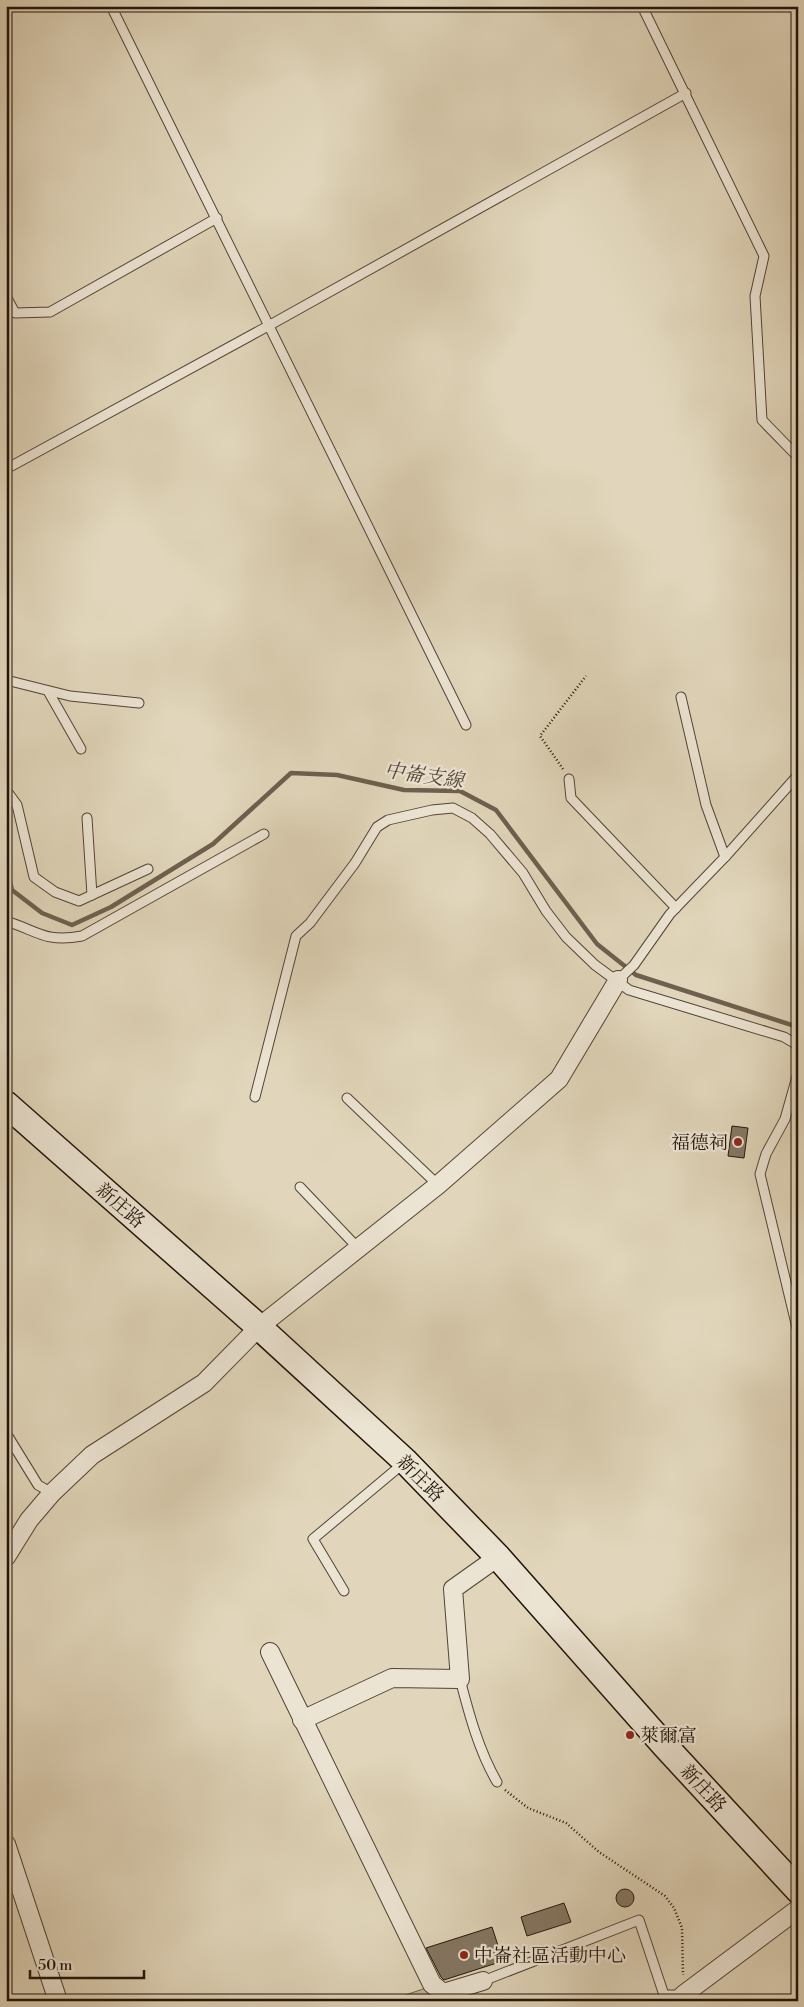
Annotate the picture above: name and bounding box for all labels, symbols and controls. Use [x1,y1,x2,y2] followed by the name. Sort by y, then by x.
[382,759,467,795] water label: 中崙支線
[671,1131,728,1155] place label: 福德祠
[732,1136,744,1148] marker: 福德祠
[91,1178,150,1234] street label: 新庄路
[392,1450,449,1507] street label: 新庄路
[640,1724,697,1748] place label: 萊爾富
[624,1729,636,1741] marker: 萊爾富
[675,1760,731,1818] street label: 新庄路
[474,1944,626,1968] place label: 中崙社區活動中心
[30,1947,144,1979] scale bar
[458,1949,470,1961] marker: 中崙社區活動中心
[38,1956,72,1975] text: 50 m

